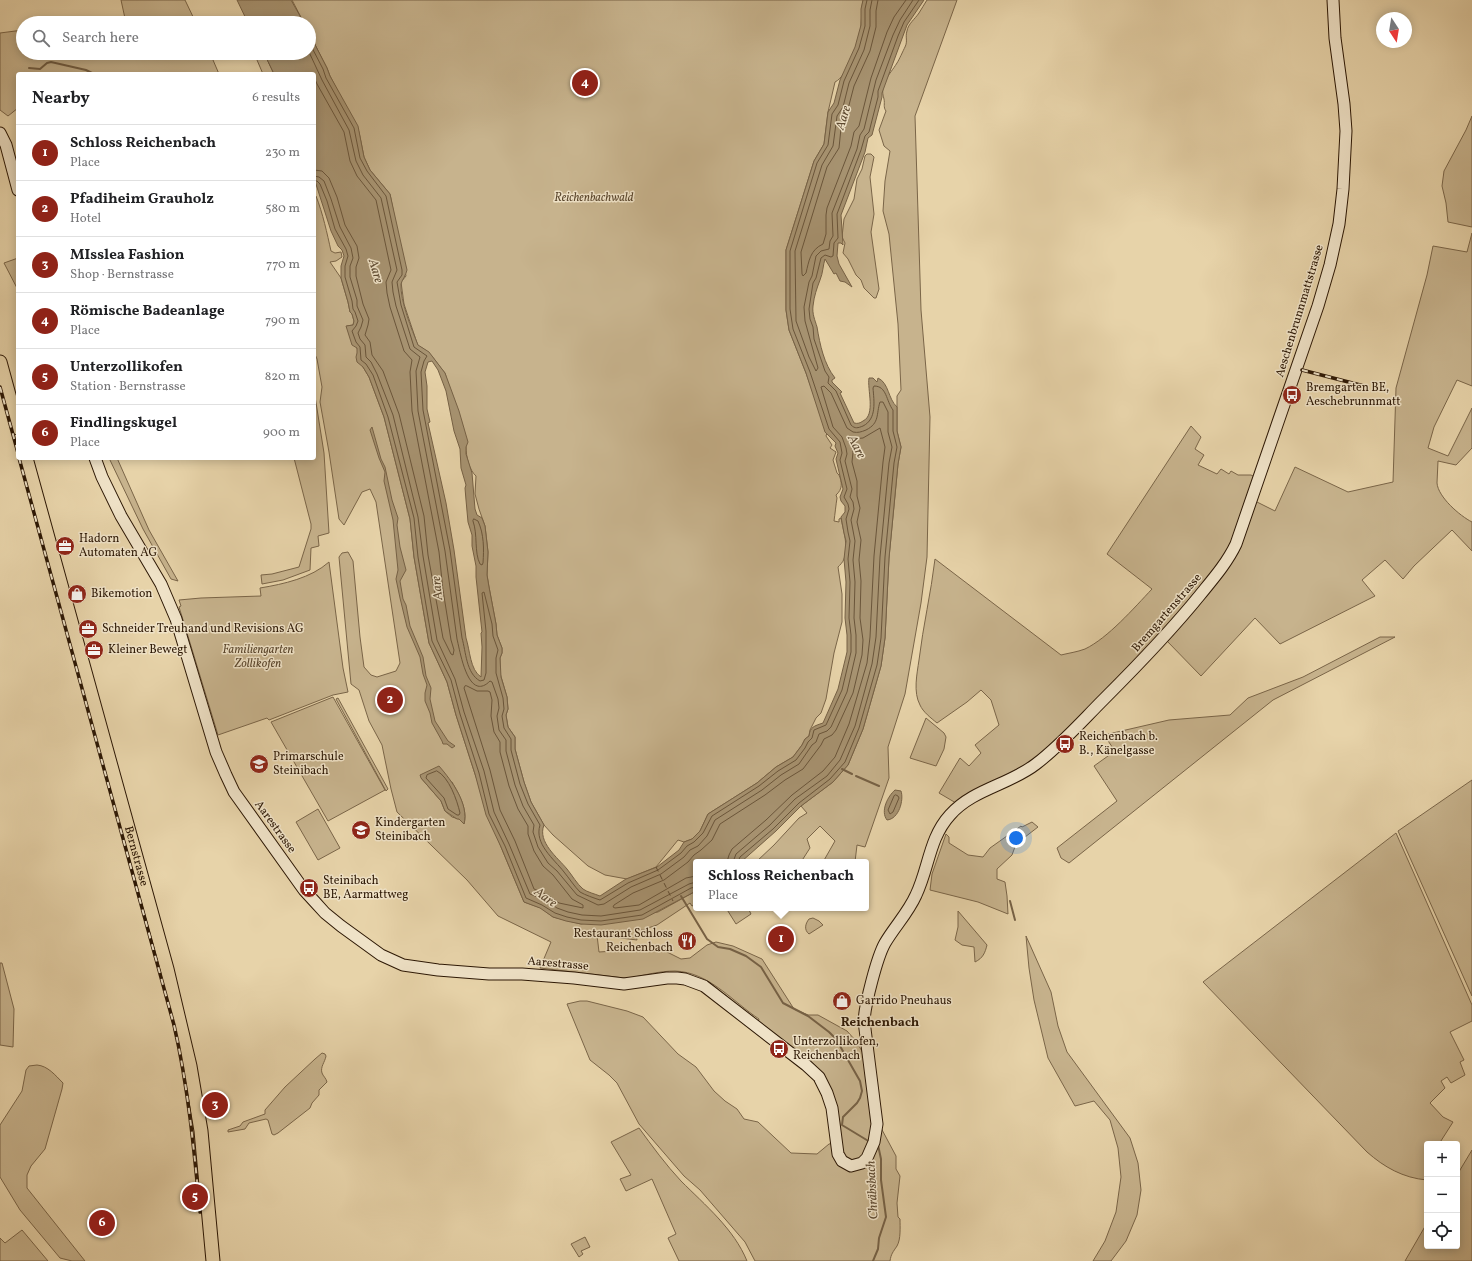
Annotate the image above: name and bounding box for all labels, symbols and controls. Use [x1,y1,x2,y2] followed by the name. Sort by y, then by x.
[1376,12,1412,48] north arrow
[16,16,316,60] search box
[30,27,52,49] icon: search
[62,28,139,49] text: Search here
[572,68,598,98] pin: 4
[32,87,90,110] text: Nearby
[252,89,300,107] text: 6 results
[832,104,856,133] water label: Aare
[70,133,216,154] text: Schloss Reichenbach
[42,144,48,162] text: 1
[265,144,300,162] text: 230 m
[70,154,100,172] text: Place
[70,189,214,210] text: Pfadiheim Grauholz
[554,190,634,206] park label: Reichenbachwald
[42,200,48,218] text: 2
[265,200,300,218] text: 580 m
[70,210,101,228] text: Hotel
[1272,242,1328,379] street label: Aeschenbrunnmattstrasse
[70,245,184,266] text: MIsslea Fashion
[42,256,48,274] text: 3
[266,256,300,274] text: 770 m
[363,256,387,285] water label: Aare
[70,266,174,284] text: Shop · Bernstrasse
[70,301,225,322] text: Römische Badeanlage
[41,312,49,330] text: 4
[265,312,300,330] text: 790 m
[70,322,100,340] text: Place
[70,357,183,378] text: Unterzollikofen
[42,368,48,386] text: 5
[265,368,300,386] text: 820 m
[70,378,186,396] text: Station · Bernstrasse
[1306,380,1400,410] place label: Bremgarten BE, Aeschebrunnmatt
[1281,384,1303,406] bus stop icon: Bremgarten BE, Aeschebrunnmatt
[70,413,177,434] text: Findlingskugel
[41,424,49,442] text: 6
[263,424,300,442] text: 900 m
[842,431,870,462] water label: Aare
[70,434,100,452] text: Place
[79,531,157,561] place label: Hadorn Automaten AG
[54,535,76,557] office icon: Hadorn Automaten AG
[1128,570,1206,656] street label: Bremgartenstrasse
[428,575,448,602] water label: Aare
[66,583,88,605] shop icon: Bikemotion
[91,586,153,602] place label: Bikemotion
[77,618,99,640] office icon: Schneider Treuhand und Revisions AG
[102,621,304,637] place label: Schneider Treuhand und Revisions AG
[83,639,105,661] office icon: Kleiner Bewegt
[108,642,188,658] place label: Kleiner Bewegt
[223,642,294,672] park label: Familiengarten Zollikofen
[377,685,403,715] pin: 2
[1079,729,1158,759] place label: Reichenbach b. B., Känelgasse
[1054,733,1076,755] bus stop icon: Reichenbach b. B., Känelgasse
[273,749,344,779] place label: Primarschule Steinibach
[248,753,270,775] school or university icon: Primarschule Steinibach
[250,797,300,857] street label: Aarestrasse
[375,815,445,845] place label: Kindergarten Steinibach
[350,819,372,841] school or university icon: Kindergarten Steinibach
[120,824,152,888] street label: Bernstrasse
[1006,828,1026,848] your location
[693,859,869,911] popup
[708,866,854,887] text: Schloss Reichenbach
[323,873,408,903] place label: Steinibach BE, Aarmattweg
[298,877,320,899] bus stop icon: Steinibach BE, Aarmattweg
[529,883,560,913] water label: Aare
[708,887,738,905] text: Place
[768,924,794,954] pin: 1
[573,926,673,956] place label: Restaurant Schloss Reichenbach
[676,930,698,952] restaurant icon: Restaurant Schloss Reichenbach
[527,953,590,975] street label: Aarestrasse
[831,990,853,1012] shop icon: Garrido Pneuhaus
[856,993,952,1009] place label: Garrido Pneuhaus
[841,1014,920,1032] district label: Reichenbach
[793,1034,879,1064] place label: Unterzollikofen, Reichenbach
[768,1038,790,1060] bus stop icon: Unterzollikofen, Reichenbach
[202,1090,228,1120] pin: 3
[1424,1141,1460,1249] map controls
[1424,1141,1460,1177] button: +
[862,1160,884,1220] water label: Chräbsbach
[1424,1177,1460,1213] button: −
[182,1182,208,1212] pin: 5
[89,1208,115,1238] pin: 6
[1424,1213,1460,1249] button: locate

